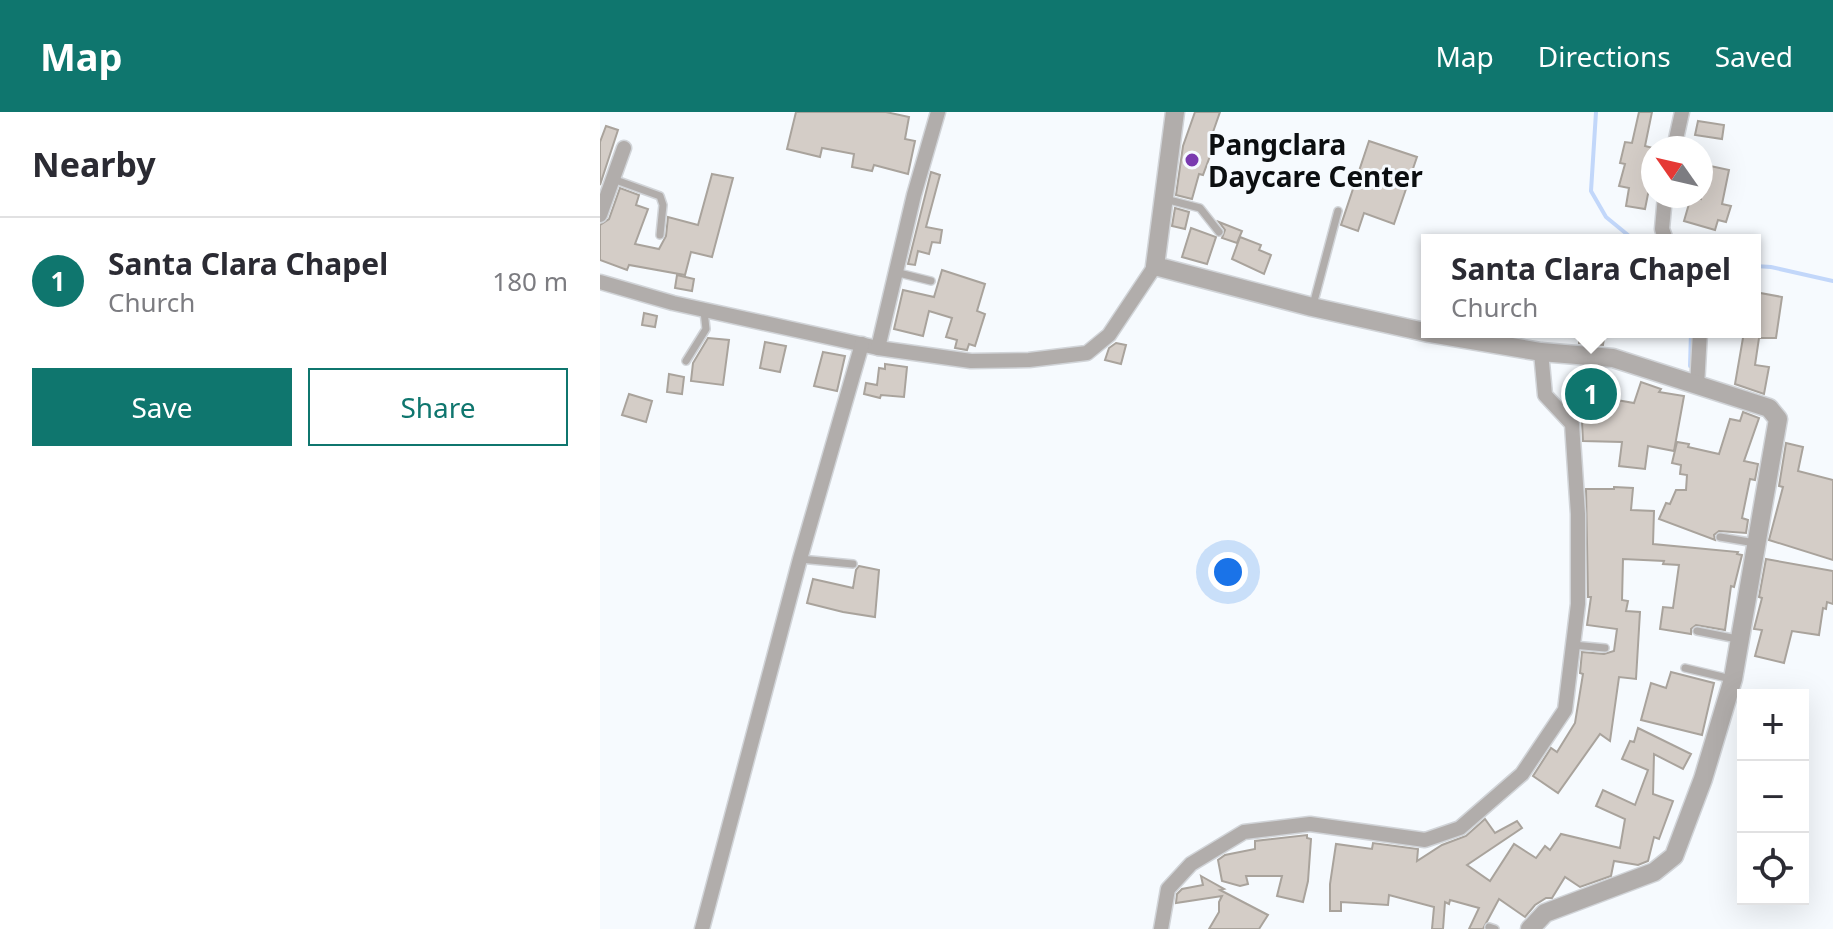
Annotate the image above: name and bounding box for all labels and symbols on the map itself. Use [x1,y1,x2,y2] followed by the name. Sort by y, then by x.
[1208,125,1423,195] place label: Pangclara Daycare Center
[1641,136,1713,208] north arrow
[1183,151,1201,169] marker: Pangclara Daycare Center
[1565,364,1617,424] pin: 1
[1208,552,1248,592] your location

